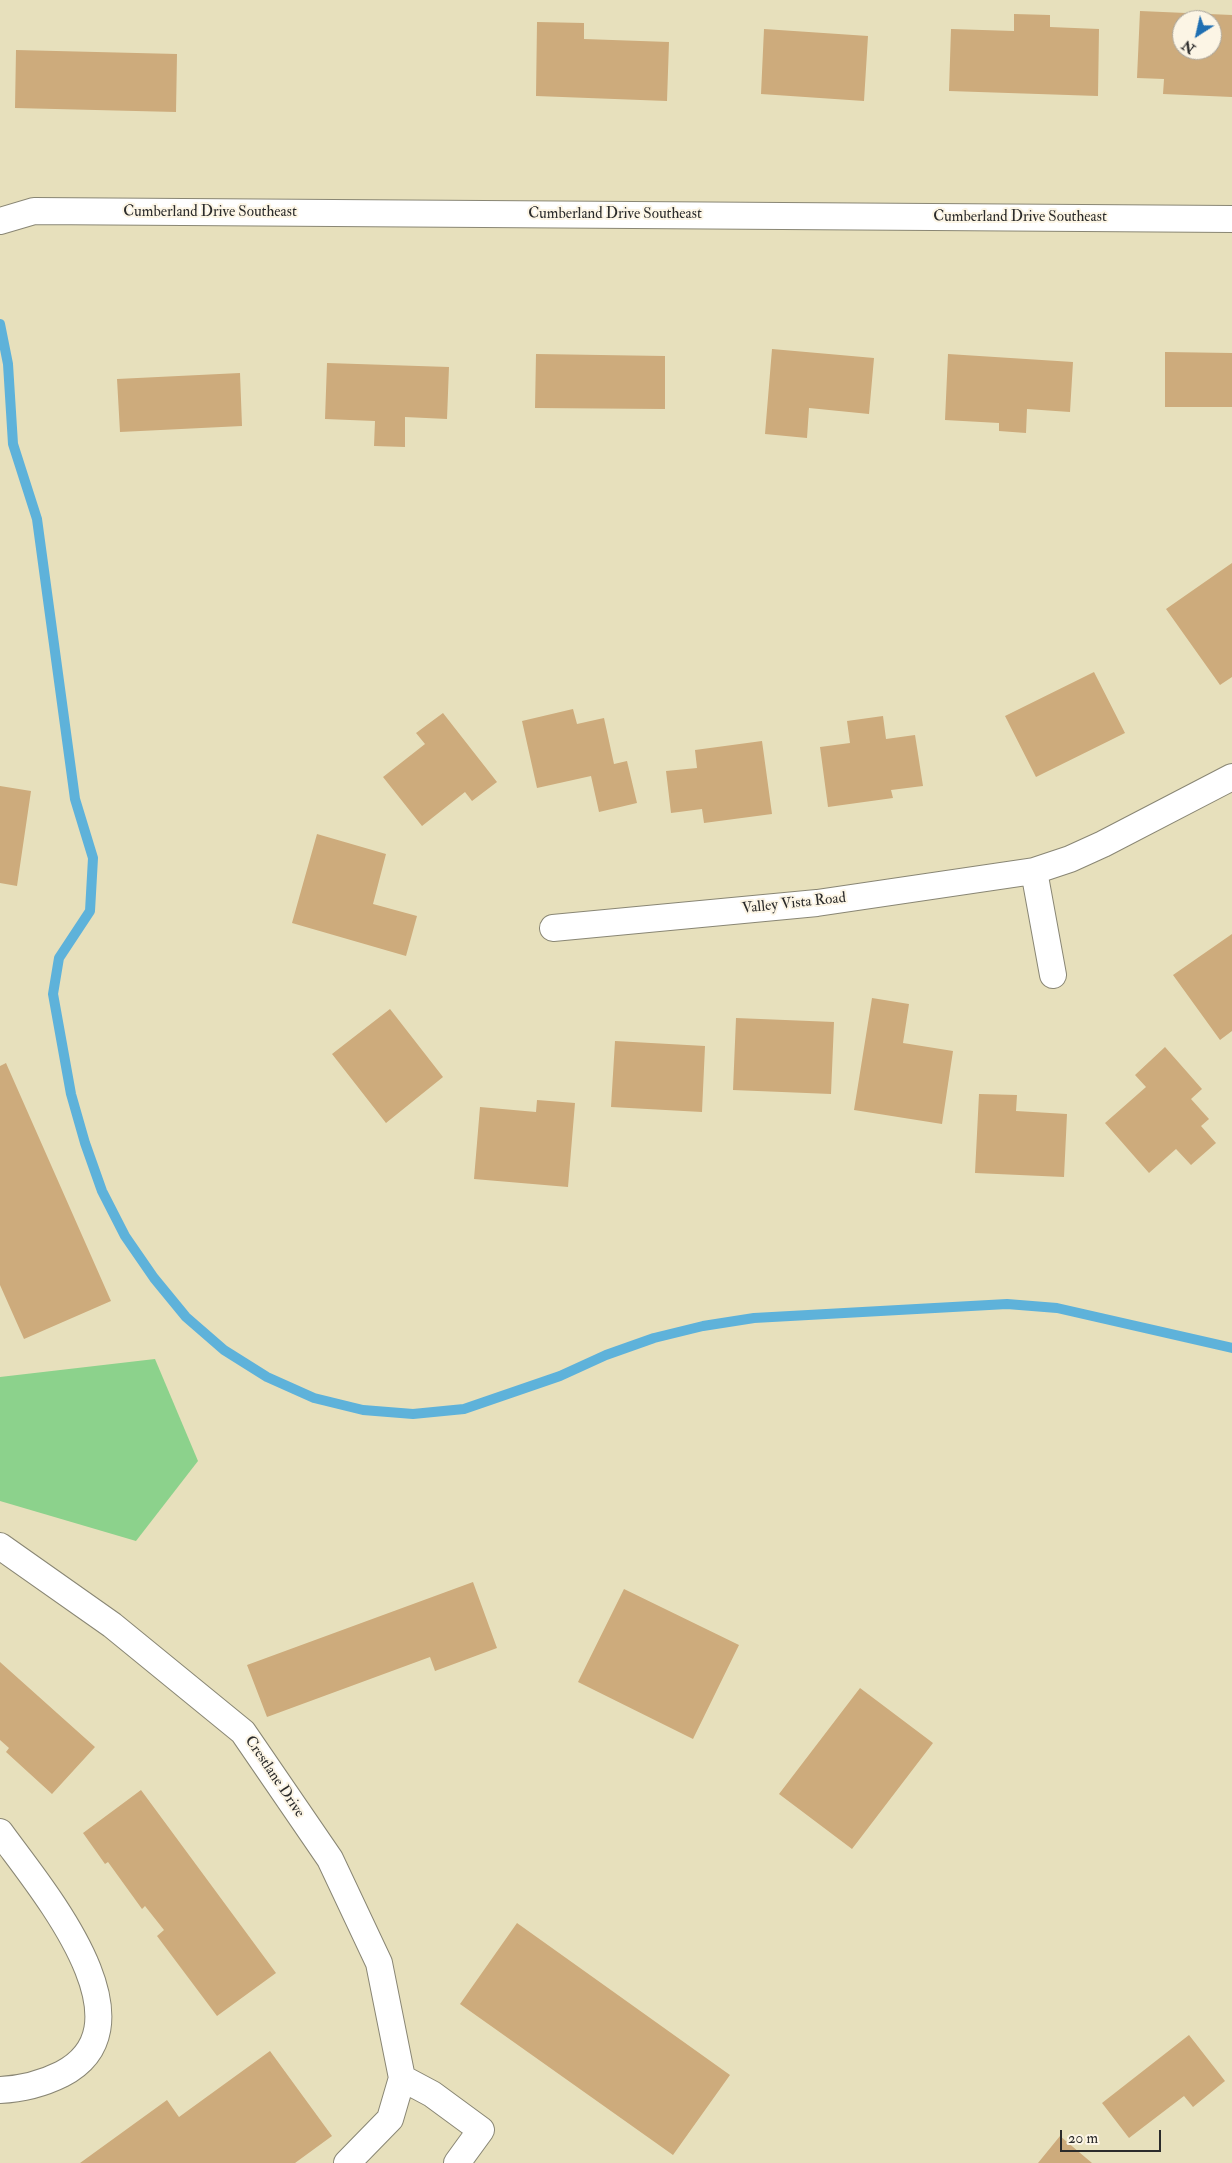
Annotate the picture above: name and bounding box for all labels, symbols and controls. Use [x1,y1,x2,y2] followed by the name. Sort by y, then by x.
[1172,10,1222,60] north arrow
[1179,36,1199,57] text: N
[123,204,297,222] street label: Cumberland Drive Southeast
[528,206,702,224] street label: Cumberland Drive Southeast
[933,209,1107,227] street label: Cumberland Drive Southeast
[741,890,847,918] street label: Valley Vista Road
[240,1733,308,1821] street label: Crestlane Drive
[1062,2120,1163,2152] scale bar
[1068,2129,1098,2148] text: 20 m

